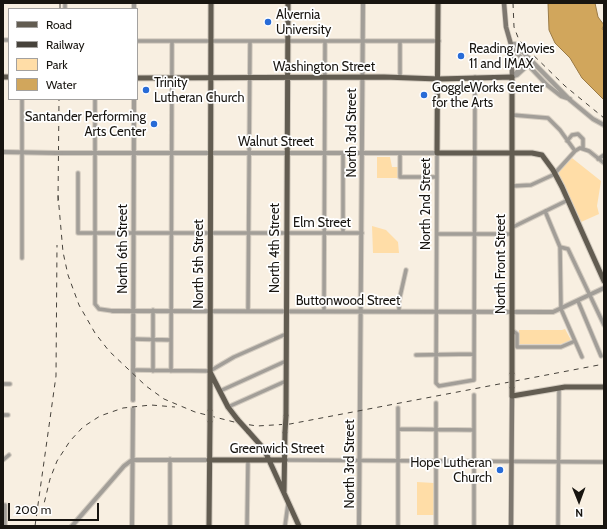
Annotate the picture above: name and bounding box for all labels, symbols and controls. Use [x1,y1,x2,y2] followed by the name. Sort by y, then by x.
[276,7,331,38] place label: Alvernia University
[8,8,138,100] legend
[46,17,72,32] text: Road
[263,17,273,27] marker: Alvernia University
[46,37,84,52] text: Railway
[469,41,555,72] place label: Reading Movies 11 and IMAX
[456,51,466,61] marker: Reading Movies 11 and IMAX
[46,57,68,72] text: Park
[273,59,375,75] street label: Washington Street
[154,75,245,106] place label: Trinity Lutheran Church
[46,77,76,92] text: Water
[432,80,544,111] place label: GoggleWorks Center for the Arts
[141,85,151,95] marker: Trinity Lutheran Church
[344,88,360,178] street label: North 3rd Street
[419,90,429,100] marker: GoggleWorks Center for the Arts
[25,109,146,140] place label: Santander Performing Arts Center
[149,119,159,129] marker: Santander Performing Arts Center
[238,134,314,150] street label: Walnut Street
[418,158,434,250] street label: North 2nd Street
[267,203,283,293] street label: North 4th Street
[115,204,131,294] street label: North 6th Street
[493,214,509,314] street label: North Front Street
[293,215,351,231] street label: Elm Street
[191,219,207,309] street label: North 5th Street
[296,293,400,309] street label: Buttonwood Street
[342,419,358,509] street label: North 3rd Street
[230,441,324,457] street label: Greenwich Street
[410,455,492,486] place label: Hope Lutheran Church
[495,465,505,475] marker: Hope Lutheran Church
[559,481,599,521] north arrow
[10,495,101,521] scale bar
[15,502,51,517] text: 200 m
[575,506,583,520] text: N

